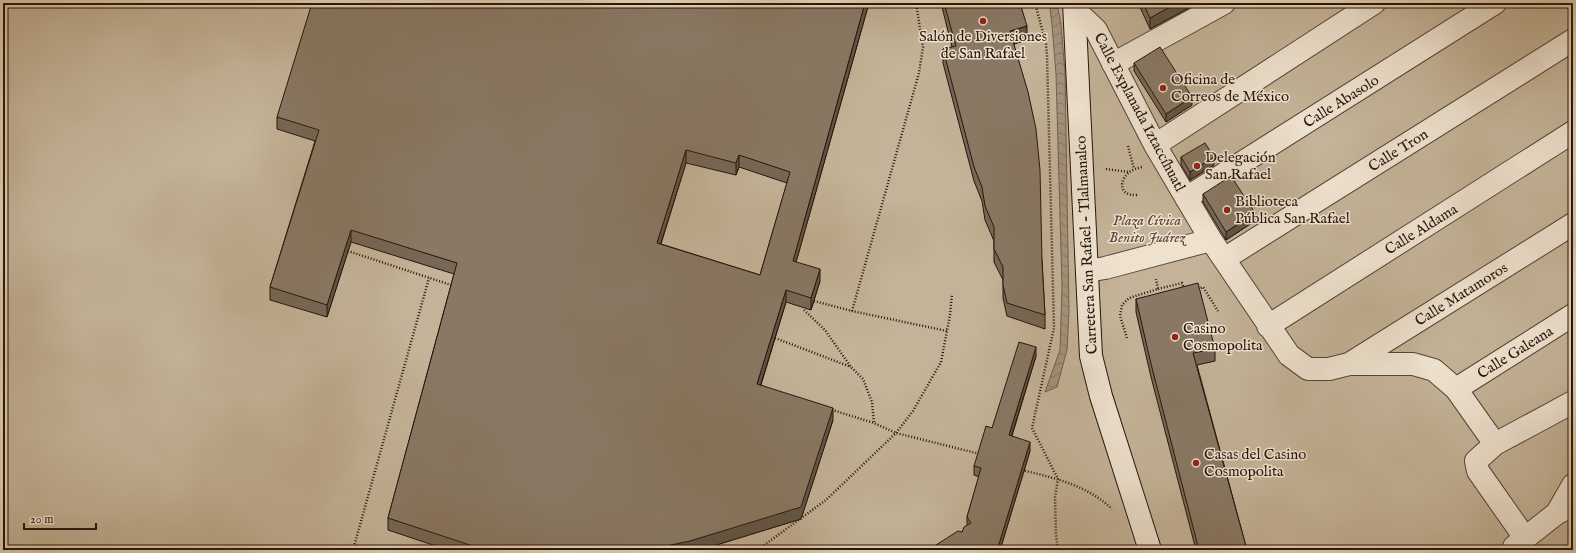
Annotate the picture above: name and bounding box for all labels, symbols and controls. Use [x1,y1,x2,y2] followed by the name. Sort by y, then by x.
[978,16,988,26] marker: Salón de Diversiones de San Rafael
[919,27,1047,63] place label: Salón de Diversiones de San Rafael
[1090,29,1190,196] street label: Calle Explanada Iztaccíhuatl
[1171,70,1289,106] place label: Oficina de Correos de México
[1300,71,1383,132] street label: Calle Abasolo
[1158,83,1168,93] marker: Oficina de Correos de México
[1365,125,1432,176] street label: Calle Tron
[1071,135,1102,355] street label: Carretera San Rafael - Tlalmanalco
[1205,148,1276,184] place label: Delegación San Rafael
[1192,161,1202,171] marker: Delegación San Rafael
[1235,192,1351,228] place label: Biblioteca Pública San Rafael
[1381,199,1462,259] street label: Calle Aldama
[1222,205,1232,215] marker: Biblioteca Pública San Rafael
[1109,211,1187,247] park label: Plaza Cívica Benito Juárez
[1411,258,1511,331] street label: Calle Matamoros
[1183,319,1263,355] place label: Casino Cosmopolita
[1474,321,1557,383] street label: Calle Galeana
[1170,332,1180,342] marker: Casino Cosmopolita
[1204,445,1306,481] place label: Casas del Casino Cosmopolita
[1191,458,1201,468] marker: Casas del Casino Cosmopolita
[24,505,96,531] scale bar
[30,512,53,527] text: 20 m

